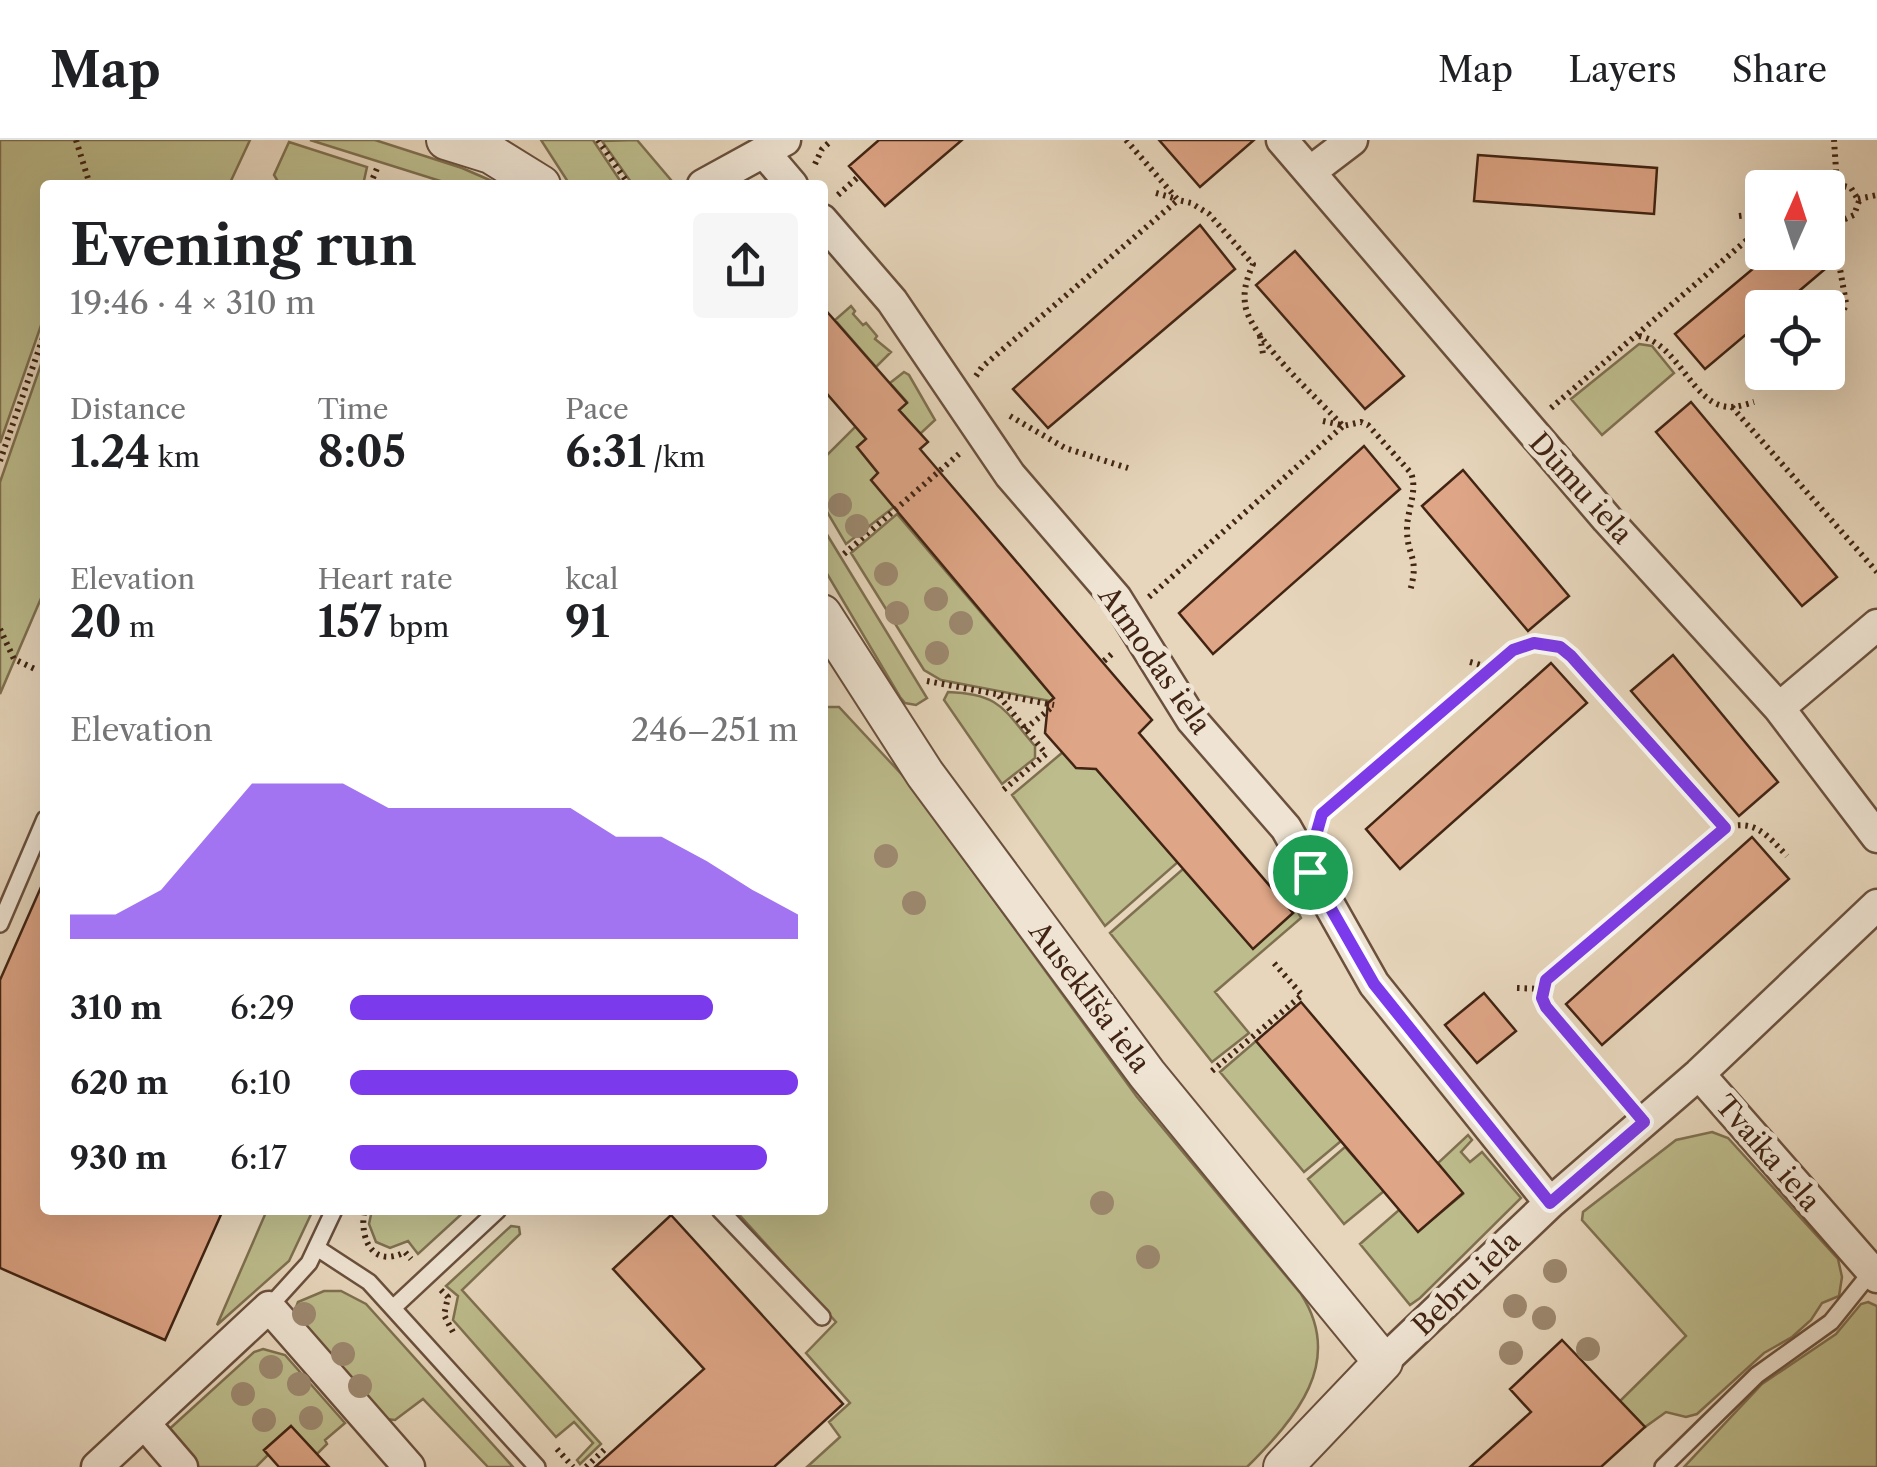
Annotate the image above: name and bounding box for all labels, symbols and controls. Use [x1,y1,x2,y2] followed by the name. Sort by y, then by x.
[50,40,161,99] text: Map
[1438,48,1513,91] text: Map
[1568,48,1677,91] text: Layers
[1732,48,1827,91] text: Share
[1745,170,1845,270] north arrow
[1745,170,1845,390] map controls
[70,212,417,279] text: Evening run
[693,213,798,318] button: share
[70,283,315,322] text: 19:46 · 4 × 310 m
[1745,290,1845,390] button: locate
[70,392,186,426] text: Distance
[318,392,388,426] text: Time
[565,392,629,426] text: Pace
[70,426,150,478] text: 1.24
[318,426,406,478] text: 8:05
[565,426,646,478] text: 6:31
[1522,426,1640,551] street label: Dūmu iela
[150,440,200,474] text: km
[646,440,705,474] text: /km
[70,562,195,596] text: Elevation
[318,562,453,596] text: Heart rate
[565,562,618,596] text: kcal
[1091,579,1218,741] street label: Atmodas iela
[70,596,122,648] text: 20
[318,596,382,648] text: 157
[565,596,609,648] text: 91
[122,610,155,644] text: m
[382,610,449,644] text: bpm
[70,710,213,749] text: Elevation
[631,710,798,749] text: 246–251 m
[1268,830,1353,915] pin
[1283,845,1338,900] icon: arrive
[1022,914,1158,1079] street label: Auseklīša iela
[70,988,163,1027] text: 310 m
[230,988,295,1027] text: 6:29
[70,1063,168,1102] text: 620 m
[230,1063,291,1102] text: 6:10
[1708,1088,1828,1218] street label: Tvaika iela
[70,1138,167,1177] text: 930 m
[230,1138,287,1177] text: 6:17
[1405,1223,1527,1342] street label: Bebru iela

